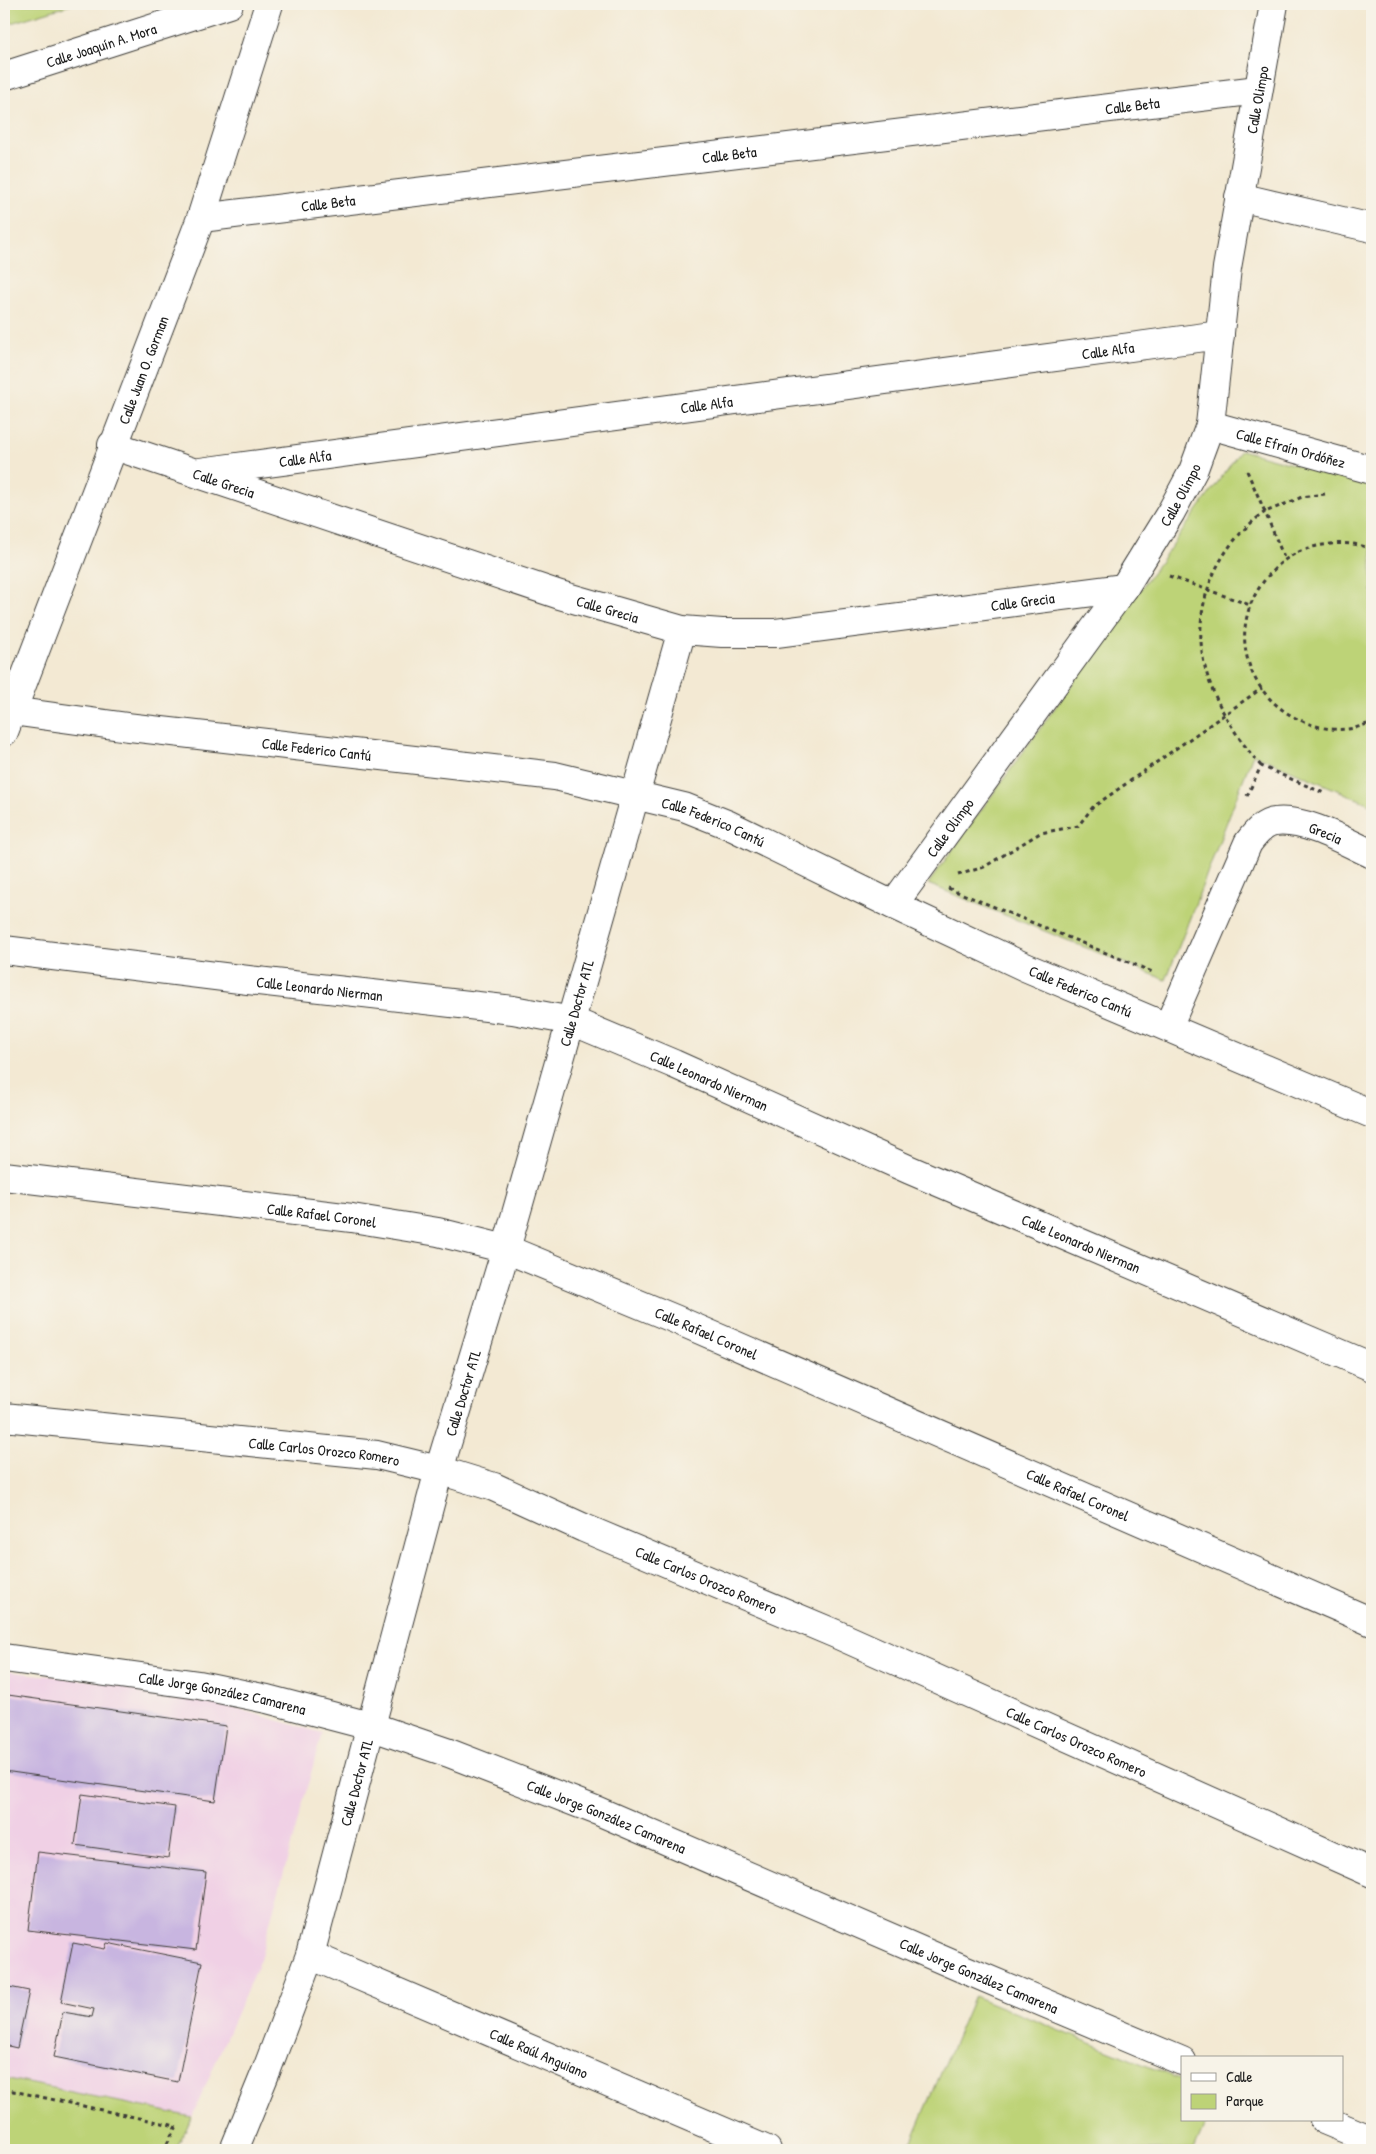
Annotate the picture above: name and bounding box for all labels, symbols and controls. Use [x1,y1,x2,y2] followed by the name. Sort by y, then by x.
[43,17,159,72] street label: Calle Joaquín A. Mora
[1241,64,1273,135] street label: Calle Olimpo
[1104,92,1161,119] street label: Calle Beta
[701,140,758,168] street label: Calle Beta
[300,189,357,216] street label: Calle Beta
[113,312,173,427] street label: Calle Juan O. Gorman
[1080,336,1135,364] street label: Calle Alfa
[679,390,734,418] street label: Calle Alfa
[1234,422,1349,473] street label: Calle Efraín Ordóñez
[278,444,333,472] street label: Calle Alfa
[1154,461,1205,530] street label: Calle Olimpo
[190,462,258,503] street label: Calle Grecia
[989,587,1056,616] street label: Calle Grecia
[574,590,641,628] street label: Calle Grecia
[261,732,372,765] street label: Calle Federico Cantú
[660,791,769,852] street label: Calle Federico Cantú
[921,794,978,861] street label: Calle Olimpo
[1306,816,1346,849] street label: Grecia
[554,957,598,1049] street label: Calle Doctor ATL
[1026,959,1136,1022] street label: Calle Federico Cantú
[255,971,384,1006] street label: Calle Leonardo Nierman
[647,1045,772,1116] street label: Calle Leonardo Nierman
[266,1197,378,1232] street label: Calle Rafael Coronel
[1018,1208,1144,1278] street label: Calle Leonardo Nierman
[652,1301,761,1364] street label: Calle Rafael Coronel
[439,1346,486,1438] street label: Calle Doctor ATL
[248,1431,402,1471] street label: Calle Carlos Orozco Romero
[1023,1463,1133,1526] street label: Calle Rafael Coronel
[632,1540,781,1619] street label: Calle Carlos Orozco Romero
[137,1666,308,1719] street label: Calle Jorge González Camarena
[1003,1701,1150,1782] street label: Calle Carlos Orozco Romero
[334,1736,378,1828] street label: Calle Doctor ATL
[524,1774,690,1858] street label: Calle Jorge González Camarena
[896,1932,1062,2018] street label: Calle Jorge González Camarena
[487,2022,591,2083] street label: Calle Raúl Anguiano
[1181,2056,1344,2122] legend
[1226,2066,1253,2087] text: Calle
[1226,2090,1264,2111] text: Parque

